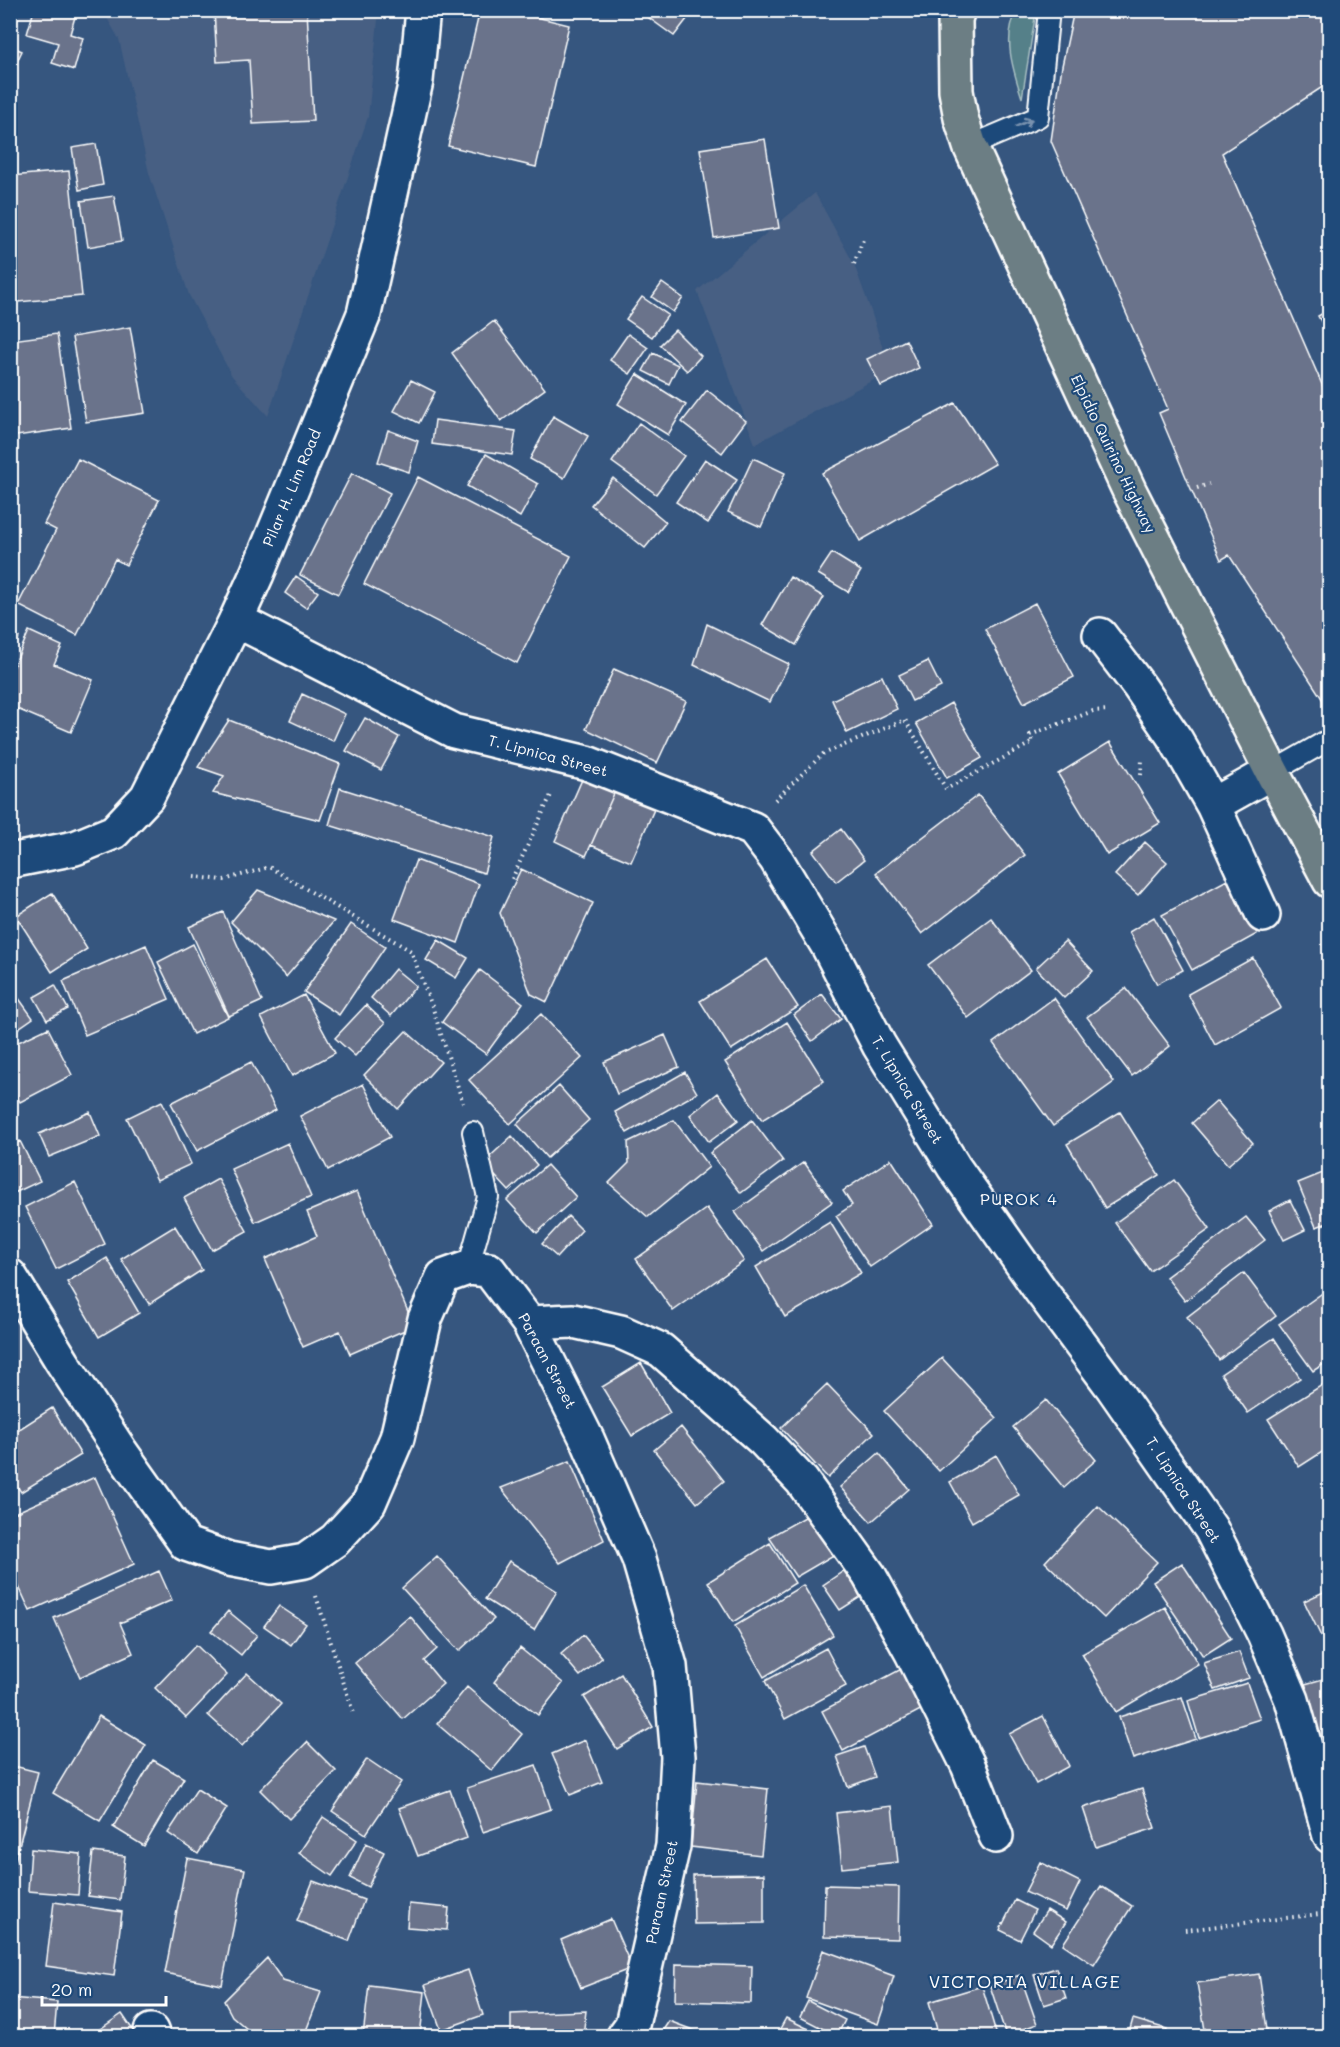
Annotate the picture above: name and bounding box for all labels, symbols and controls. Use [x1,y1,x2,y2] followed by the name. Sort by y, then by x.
[1014,117,1032,128] one-way arrow
[1067,371,1161,536] street label: Elpidio Quirino Highway
[257,426,325,549] street label: Pilar H. Lim Road
[486,729,610,781] street label: T. Lipnica Street
[868,1032,948,1147] street label: T. Lipnica Street
[980,1188,1058,1209] district label: PUROK 4
[514,1309,581,1412] street label: Paraan Street
[1142,1432,1226,1546] street label: T. Lipnica Street
[640,1838,682,1946] street label: Paraan Street
[42,1969,166,2007] scale bar
[929,1969,1121,1993] district label: VICTORIA VILLAGE
[51,1977,92,2001] text: 20 m

